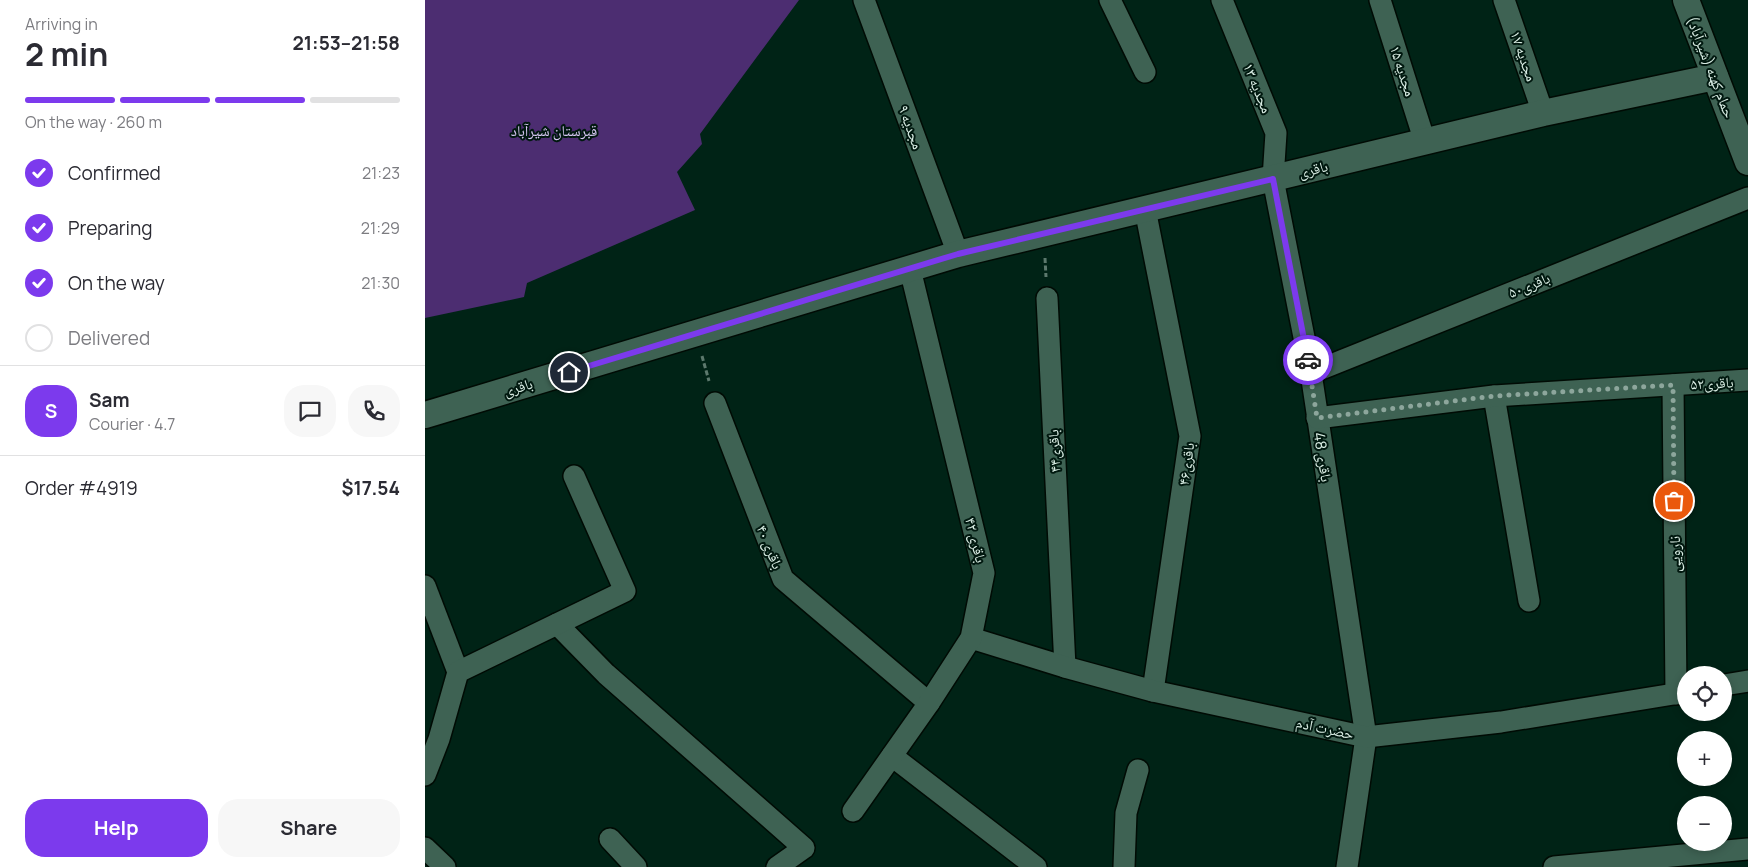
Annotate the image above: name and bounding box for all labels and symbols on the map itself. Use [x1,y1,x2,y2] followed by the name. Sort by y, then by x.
[1682,13,1740,121] street label: حمام کهنه (شیرآباد)
[1506,28,1543,84] street label: مجدیه ۱۷
[1385,43,1421,99] street label: مجدیه ۱۵
[1238,60,1278,116] street label: مجدیه ۱۳
[893,102,929,152] street label: مجدیه ۹
[511,120,597,141] park label: قبرستان شیرآباد
[1296,155,1330,183] street label: باقری
[1505,267,1553,303] street label: باقری۵۰
[1283,335,1333,385] courier
[548,351,590,393] pin
[1690,371,1734,395] street label: باقری۵۲
[501,373,535,401] street label: باقری
[1042,429,1066,473] street label: باقری۴۴
[1309,431,1337,483] street label: باقری 48
[1173,441,1199,487] street label: باقری۴۶
[1653,480,1695,522] pin
[960,515,992,565] street label: باقری ۴۲
[752,522,788,572] street label: باقری ۴۰
[1664,536,1685,572] street label: نارویی
[1294,712,1356,744] street label: حضرت آدم

